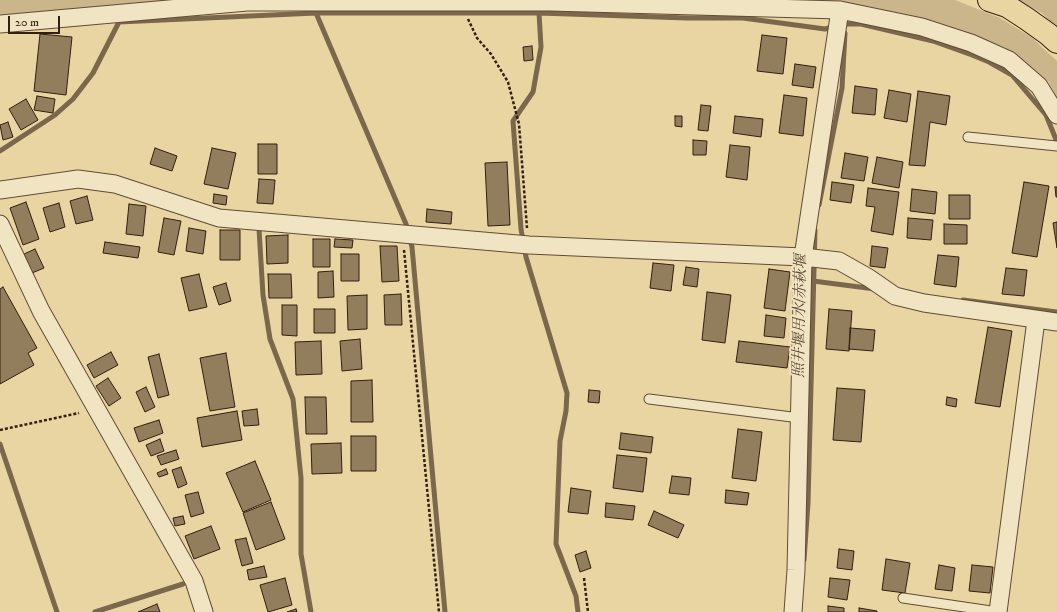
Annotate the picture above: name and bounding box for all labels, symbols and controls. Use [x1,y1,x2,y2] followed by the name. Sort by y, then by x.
[10,8,62,34] scale bar
[15,15,39,30] text: 20 m
[791,254,811,378] water label: 照井堰用水/赤萩堰

